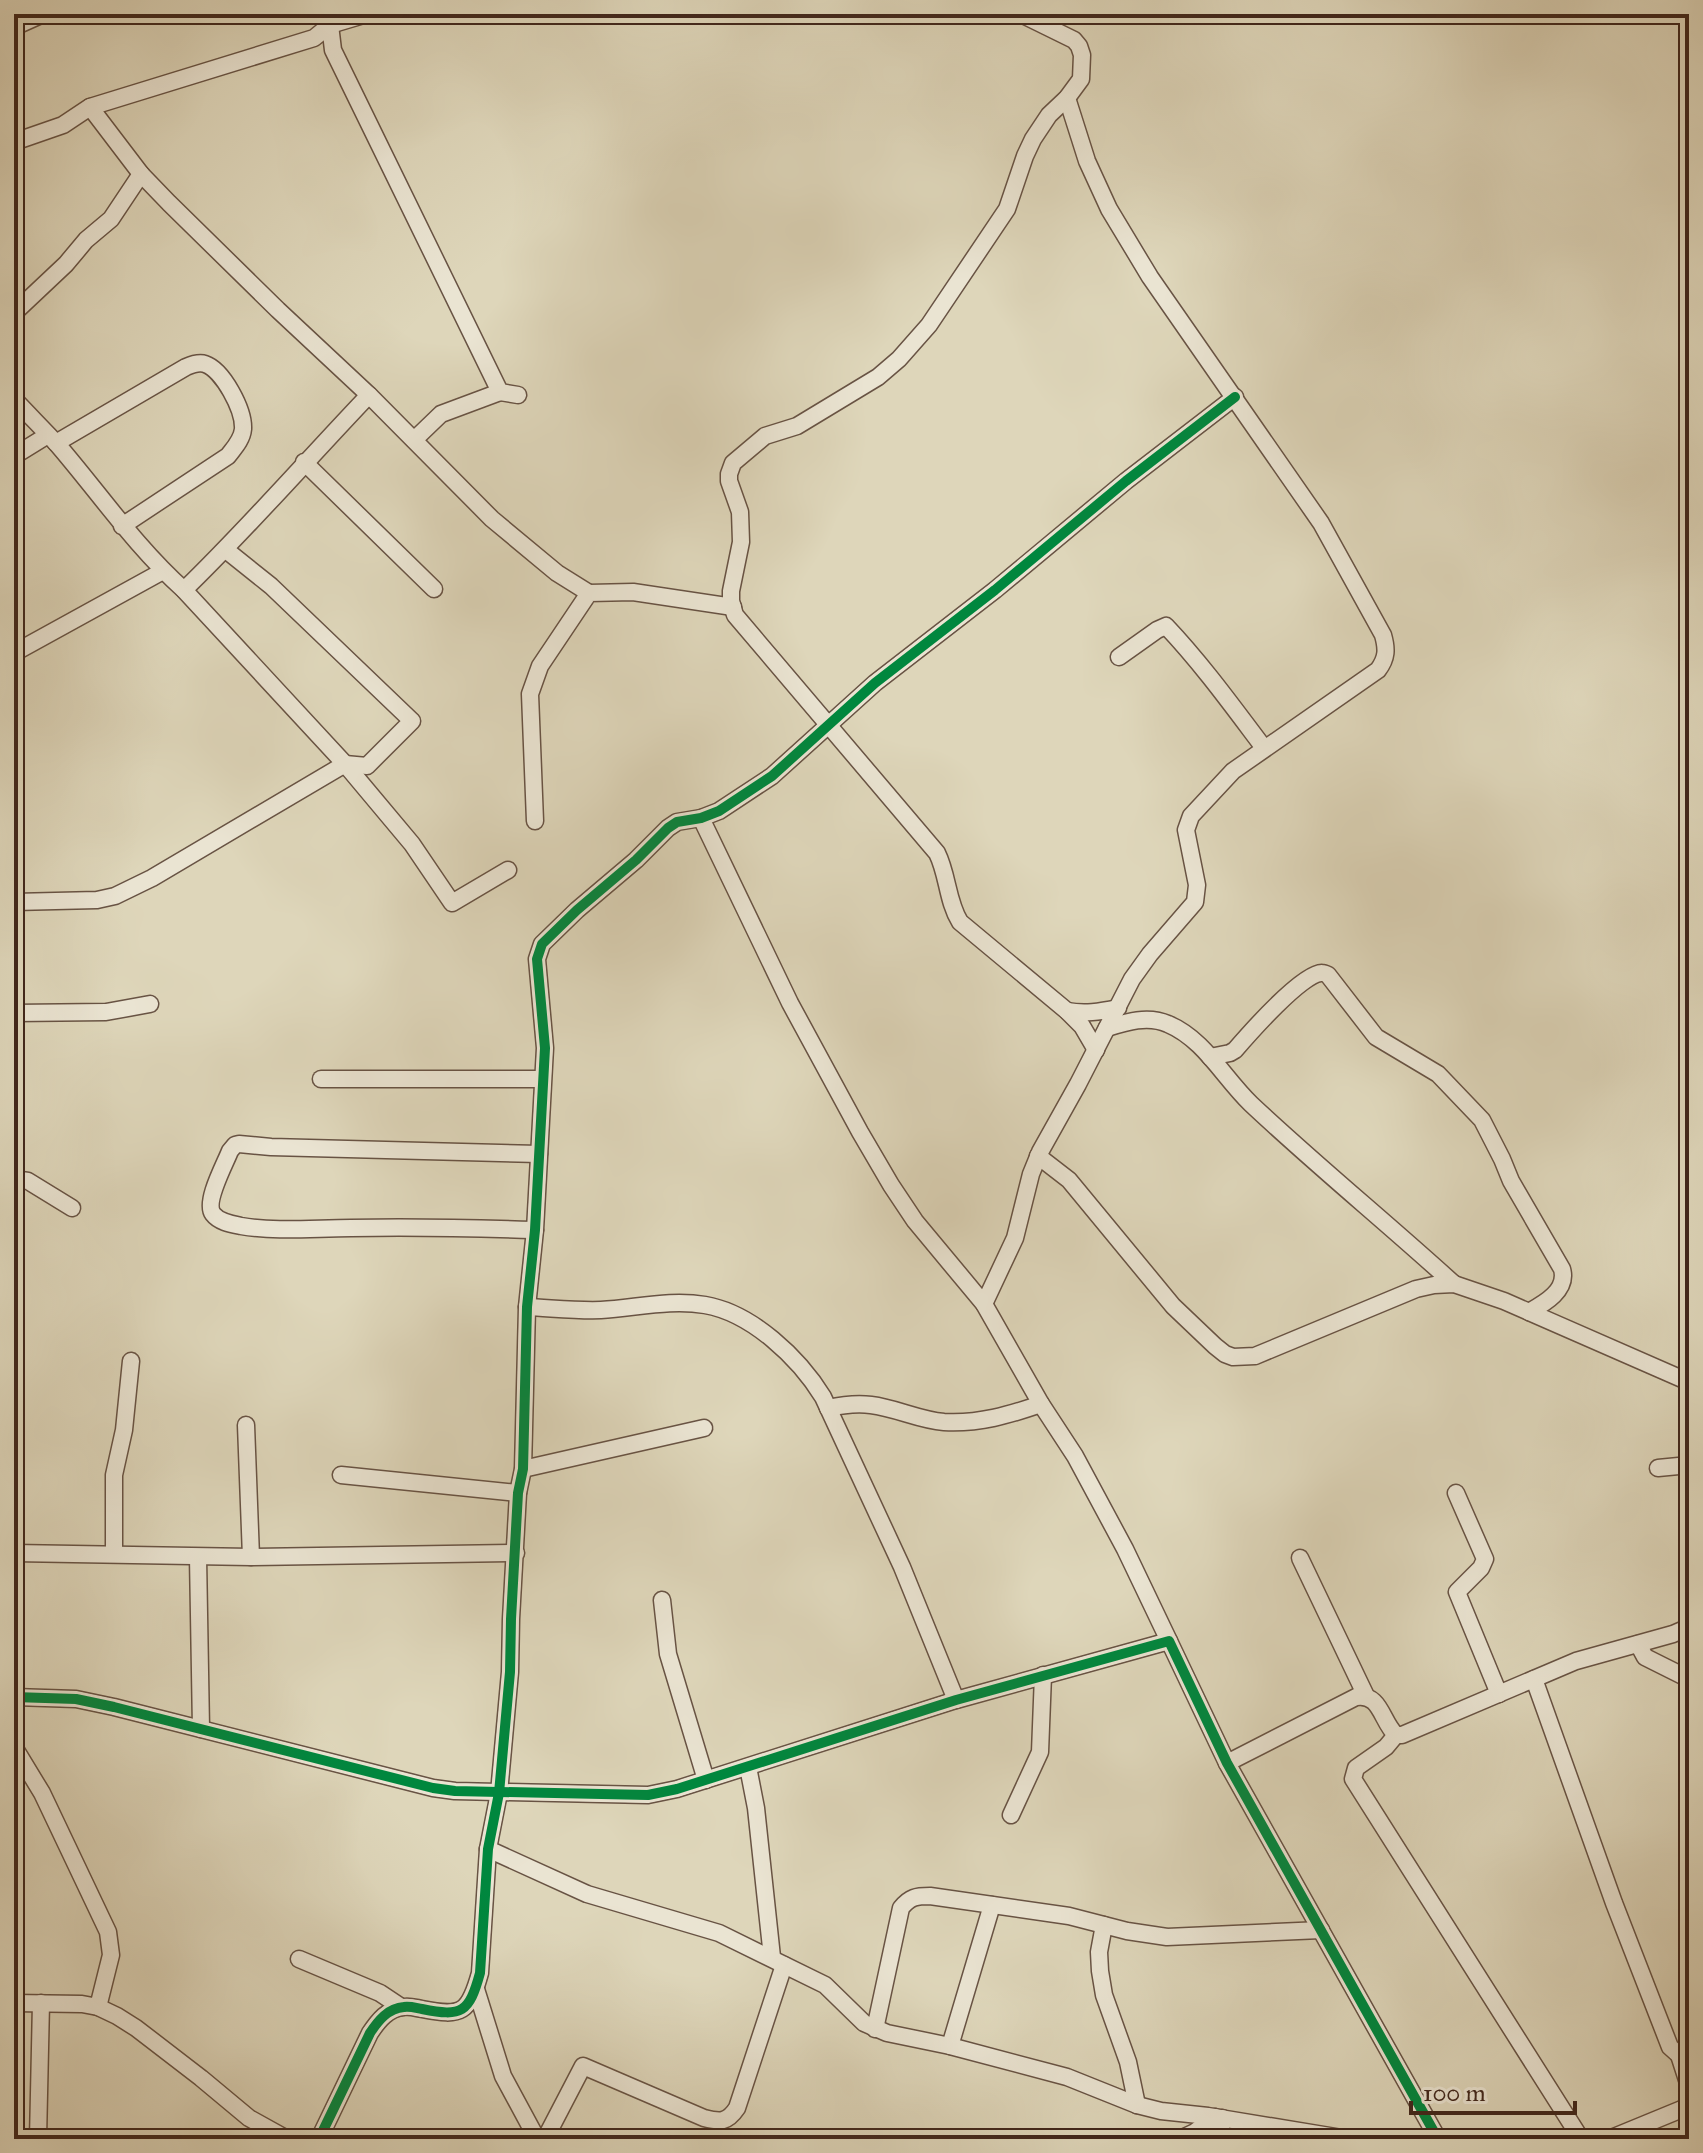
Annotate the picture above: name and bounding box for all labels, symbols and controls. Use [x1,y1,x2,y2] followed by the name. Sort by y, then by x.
[1411,2065,1575,2115] scale bar
[1423,2078,1486,2108] text: 100 m

